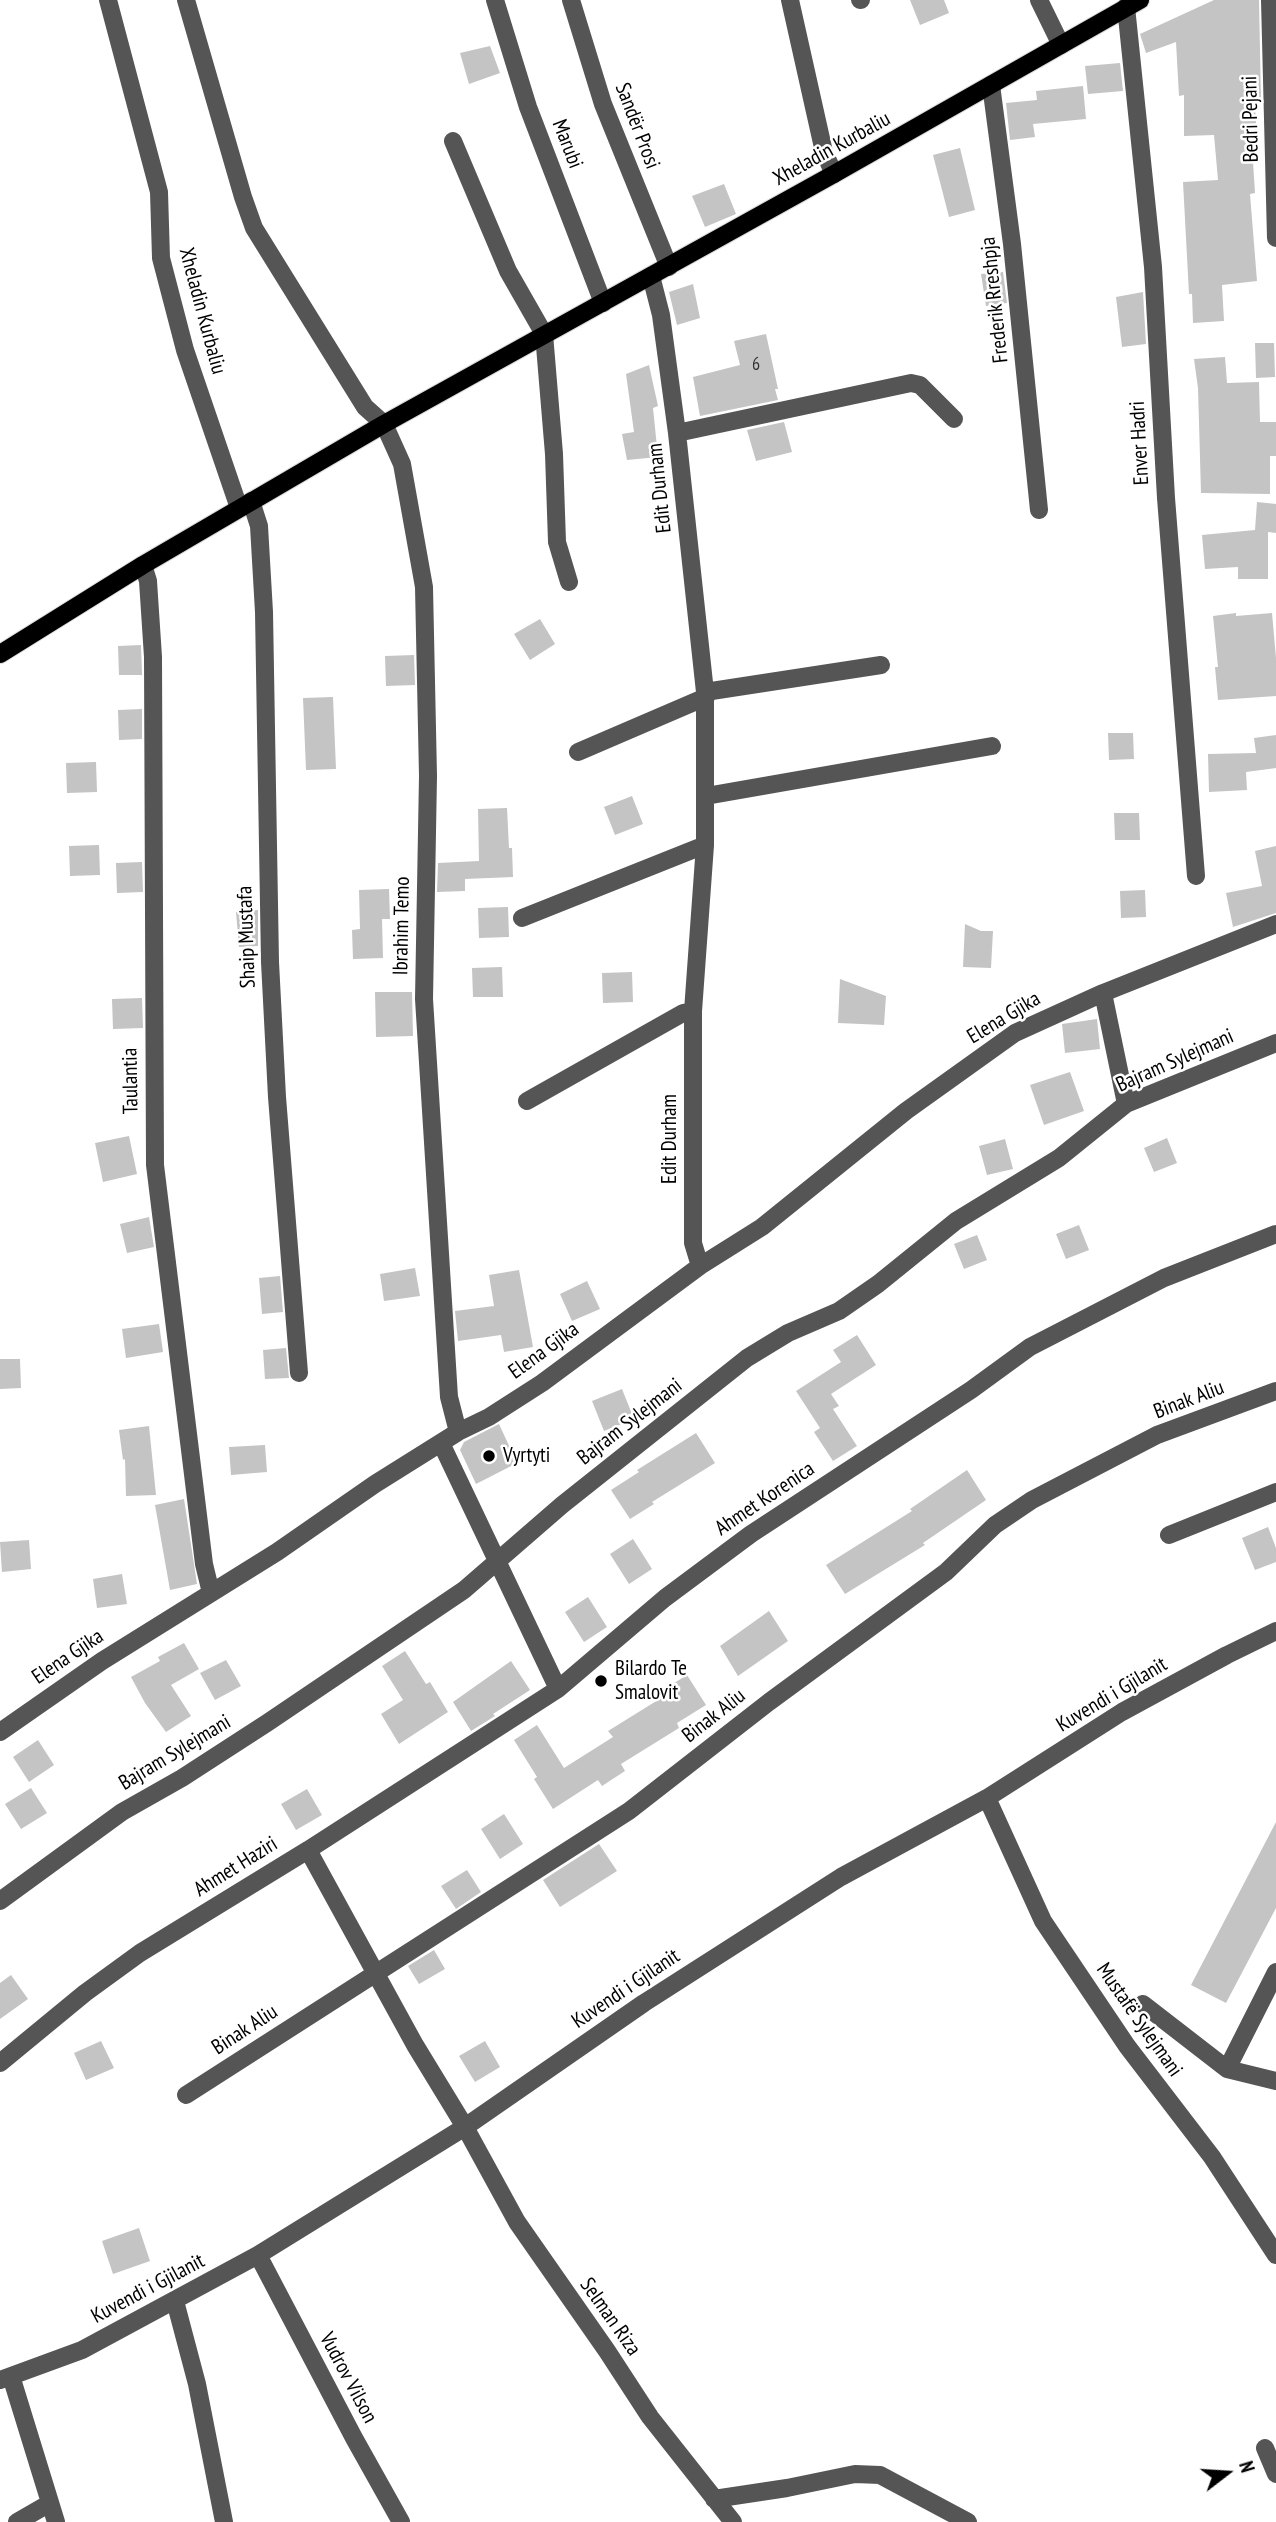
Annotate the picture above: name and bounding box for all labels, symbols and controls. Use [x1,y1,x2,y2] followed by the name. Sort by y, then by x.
[1238,75,1264,163] street label: Bedri Pejani
[609,79,665,173] street label: Sandër Prosi
[769,106,895,192] street label: Xheladin Kurbaliu
[546,116,588,172] street label: Marubi
[976,236,1014,364] street label: Frederik Rreshpja
[173,245,231,377] street label: Xheladin Kurbaliu
[752,354,760,376] house number: 6
[1125,400,1155,486] street label: Enver Hadri
[643,442,677,534] street label: Edit Durham
[389,876,415,976] street label: Ibrahim Temo
[233,885,261,989] street label: Shaip Mustafa
[963,986,1045,1050] street label: Elena Gjika
[1112,1024,1238,1098] street label: Bajram Sylejmani
[118,1048,144,1114] street label: Taulantia
[657,1094,683,1184] street label: Edit Durham
[504,1317,584,1385] street label: Elena Gjika
[573,1373,687,1471] street label: Bajram Sylejmani
[1150,1375,1228,1425] street label: Binak Aliu
[503,1443,550,1469] place label: Vyrtyti
[481,1448,497,1464] marker: Vyrtyti
[711,1457,819,1541] street label: Ahmet Korenica
[28,1624,108,1690] street label: Elena Gjika
[1052,1652,1172,1738] street label: Kuvendi i Gjilanit
[615,1656,687,1706] place label: Bilardo Te Smalovit
[593,1673,609,1689] marker: Bilardo Te Smalovit
[677,1684,751,1748] street label: Binak Aliu
[115,1710,235,1796] street label: Bajram Sylejmani
[190,1831,282,1903] street label: Ahmet Haziri
[567,1944,685,2034] street label: Kuvendi i Gjilanit
[1091,1958,1187,2082] street label: Mustafë Sylejmani
[207,2000,283,2060] street label: Binak Aliu
[87,2249,209,2329] street label: Kuvendi i Gjilanit
[574,2273,646,2361] street label: Selman Riza
[314,2328,382,2428] street label: Vudrov Vilson
[1192,2438,1262,2508] north arrow
[1234,2458,1260,2475] text: N

